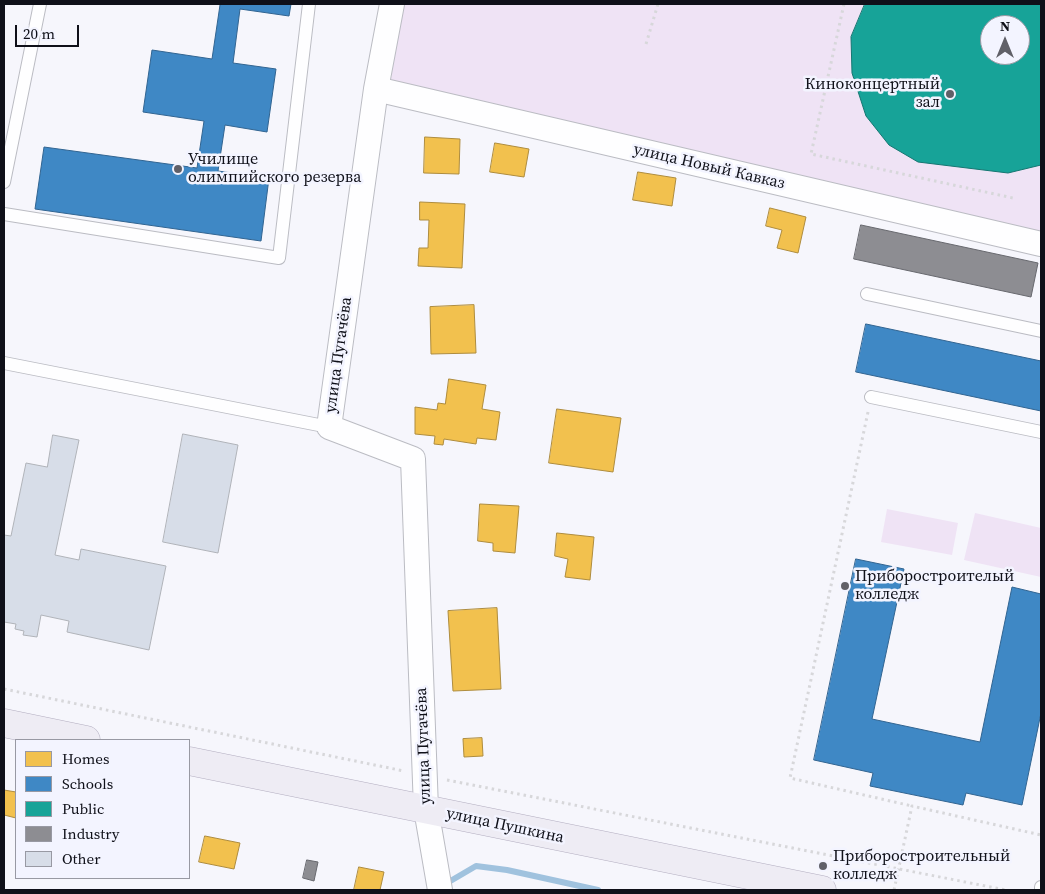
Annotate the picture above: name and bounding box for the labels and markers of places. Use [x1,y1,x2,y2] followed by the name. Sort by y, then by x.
[805,75,940,113] place label: Киноконцертный зал
[944,88,956,100] marker: Киноконцертный зал
[188,150,361,188] place label: Училище олимпийского резерва
[172,163,184,175] marker: Училище олимпийского резерва
[855,567,1014,605] place label: Приборостроителый колледж
[839,580,851,592] marker: Приборостроителый колледж
[833,847,1010,885] place label: Приборостроительный колледж
[817,860,829,872] marker: Приборостроительный колледж

